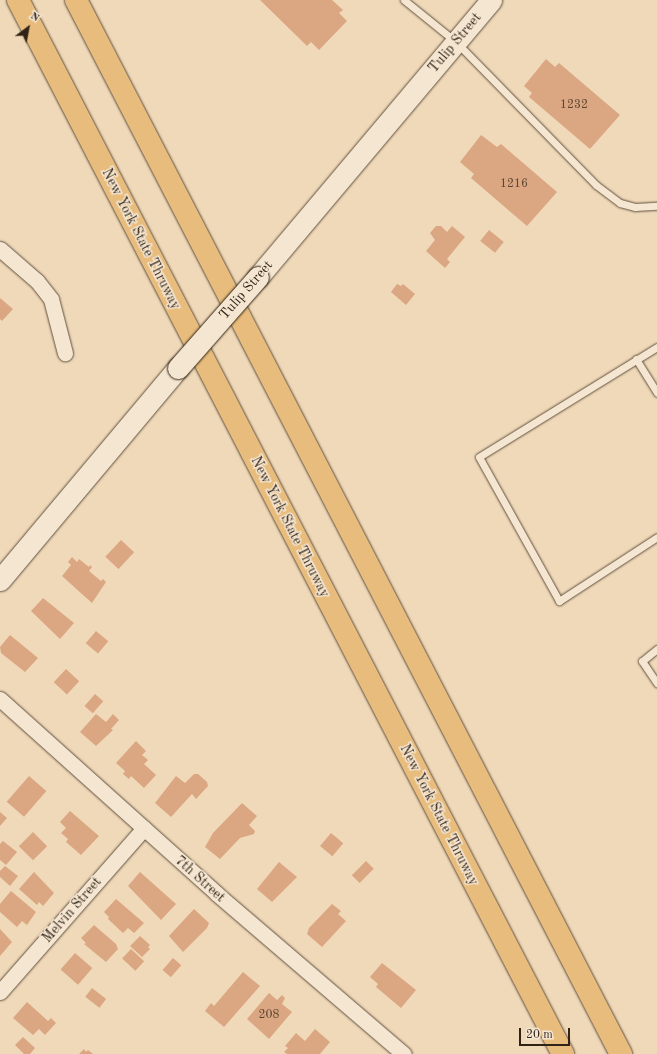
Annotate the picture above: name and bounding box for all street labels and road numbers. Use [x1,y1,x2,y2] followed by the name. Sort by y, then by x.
[425,10,485,76] street label: Tulip Street
[98,166,184,312] street label: New York State Thruway
[216,257,276,323] street label: Tulip Street
[247,454,333,600] street label: New York State Thruway
[396,742,482,888] street label: New York State Thruway
[171,852,229,906] street label: 7th Street
[39,874,105,946] street label: Melvin Street

